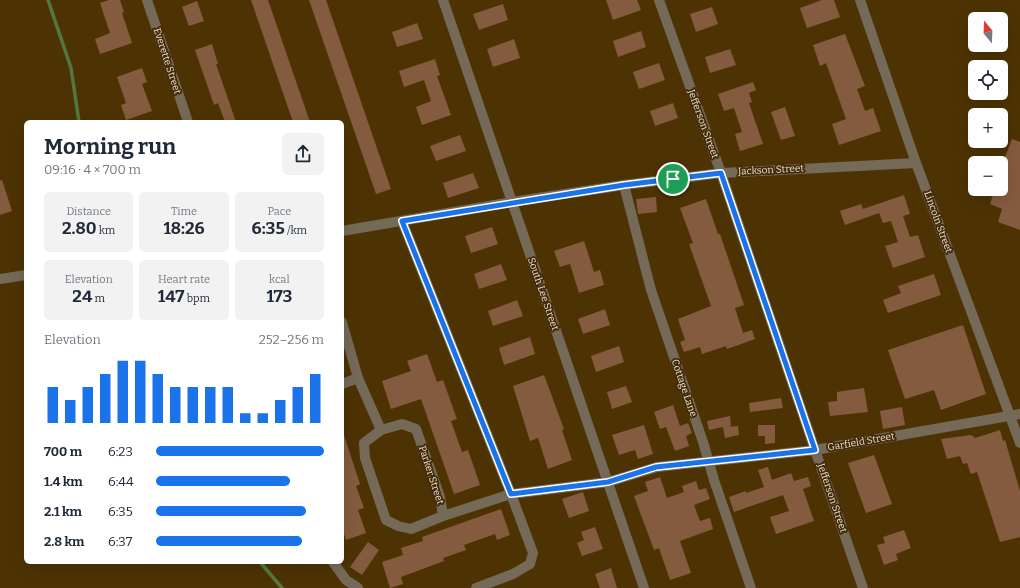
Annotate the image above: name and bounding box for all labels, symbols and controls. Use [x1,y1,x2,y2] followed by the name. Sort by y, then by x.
[968,12,1008,52] north arrow
[968,12,1008,196] map controls
[151,26,183,96] street label: Everette Street
[968,60,1008,100] button: locate
[685,87,721,160] street label: Jefferson Street
[968,108,1008,148] button: +
[44,133,176,160] text: Morning run
[282,133,324,175] button: share
[968,156,1008,196] button: −
[44,162,141,177] text: 09:16 · 4 × 700 m
[656,162,690,196] pin
[737,162,805,178] street label: Jackson Street
[662,168,684,190] icon: arrive
[921,189,955,255] street label: Lincoln Street
[66,205,111,218] text: Distance
[171,205,197,218] text: Time
[267,205,291,218] text: Pace
[62,218,97,239] text: 2.80
[163,218,205,239] text: 18:26
[252,218,285,239] text: 6:35
[97,224,115,237] text: km
[285,224,307,237] text: /km
[525,256,561,332] street label: South Lee Street
[65,273,113,286] text: Elevation
[158,273,210,286] text: Heart rate
[269,273,290,286] text: kcal
[72,286,92,307] text: 24
[158,286,185,307] text: 147
[266,286,292,307] text: 173
[92,292,105,305] text: m
[185,292,210,305] text: bpm
[44,332,101,347] text: Elevation
[259,332,324,347] text: 252–256 m
[669,358,699,418] street label: Cottage Lane
[826,430,896,454] street label: Garfield Street
[44,444,82,459] text: 700 m
[108,444,133,459] text: 6:23
[416,444,446,506] street label: Parker Street
[814,461,850,534] street label: Jefferson Street
[44,474,83,489] text: 1.4 km
[108,474,134,489] text: 6:44
[44,504,82,519] text: 2.1 km
[108,504,133,519] text: 6:35
[44,534,84,549] text: 2.8 km
[108,534,132,549] text: 6:37

